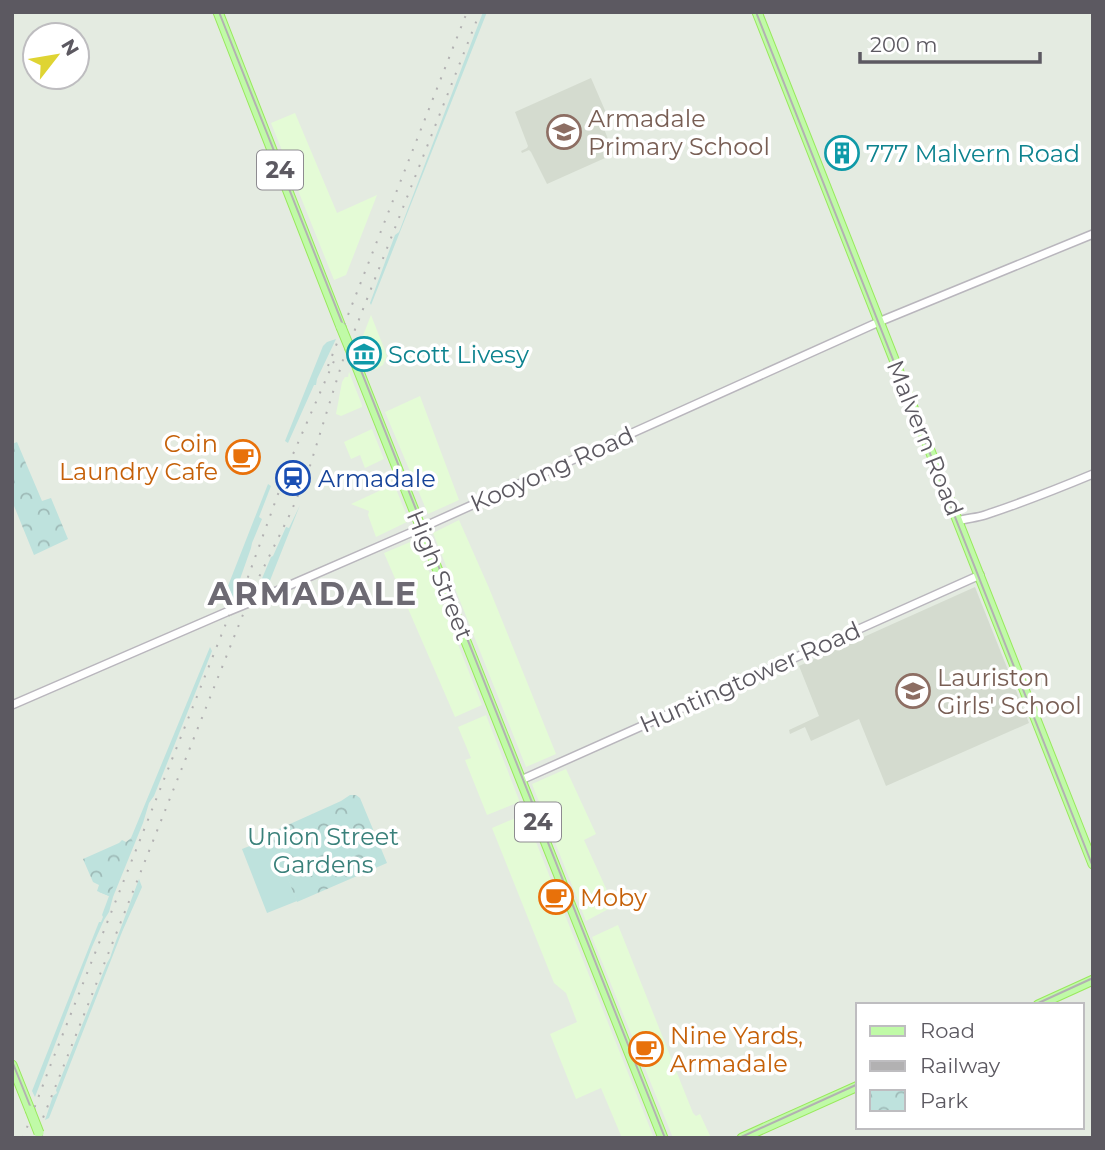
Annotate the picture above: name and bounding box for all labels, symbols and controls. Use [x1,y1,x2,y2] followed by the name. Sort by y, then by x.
[21,21,91,91] north arrow
[860,21,1040,65] scale bar
[870,32,937,57] text: 200 m
[56,35,84,60] text: N
[588,104,770,161] place label: Armadale Primary School
[545,113,583,151] school or university icon: Armadale Primary School
[823,134,861,172] building icon: 777 Malvern Road
[866,139,1080,168] place label: 777 Malvern Road
[257,150,303,190] road number: 24
[345,335,383,373] museum icon: Scott Livesy
[388,340,529,369] place label: Scott Livesy
[881,356,969,520] street label: Malvern Road
[466,420,638,518] street label: Kooyong Road
[59,429,218,486] place label: Coin Laundry Cafe
[224,438,262,476] cafe icon: Coin Laundry Cafe
[274,459,312,497] station icon: Armadale
[318,464,436,493] place label: Armadale
[401,506,479,644] street label: High Street
[207,574,418,613] district label: ARMADALE
[635,615,865,739] street label: Huntingtower Road
[937,663,1082,720] place label: Lauriston Girls' School
[894,672,932,710] school or university icon: Lauriston Girls' School
[515,802,561,842] road number: 24
[247,822,399,879] park label: Union Street Gardens
[537,878,575,916] cafe icon: Moby
[580,883,647,912] place label: Moby
[856,1003,1084,1129] legend
[920,1018,975,1043] text: Road
[670,1021,803,1078] place label: Nine Yards, Armadale
[627,1030,665,1068] cafe icon: Nine Yards, Armadale
[920,1053,1001,1078] text: Railway
[920,1088,968,1113] text: Park

